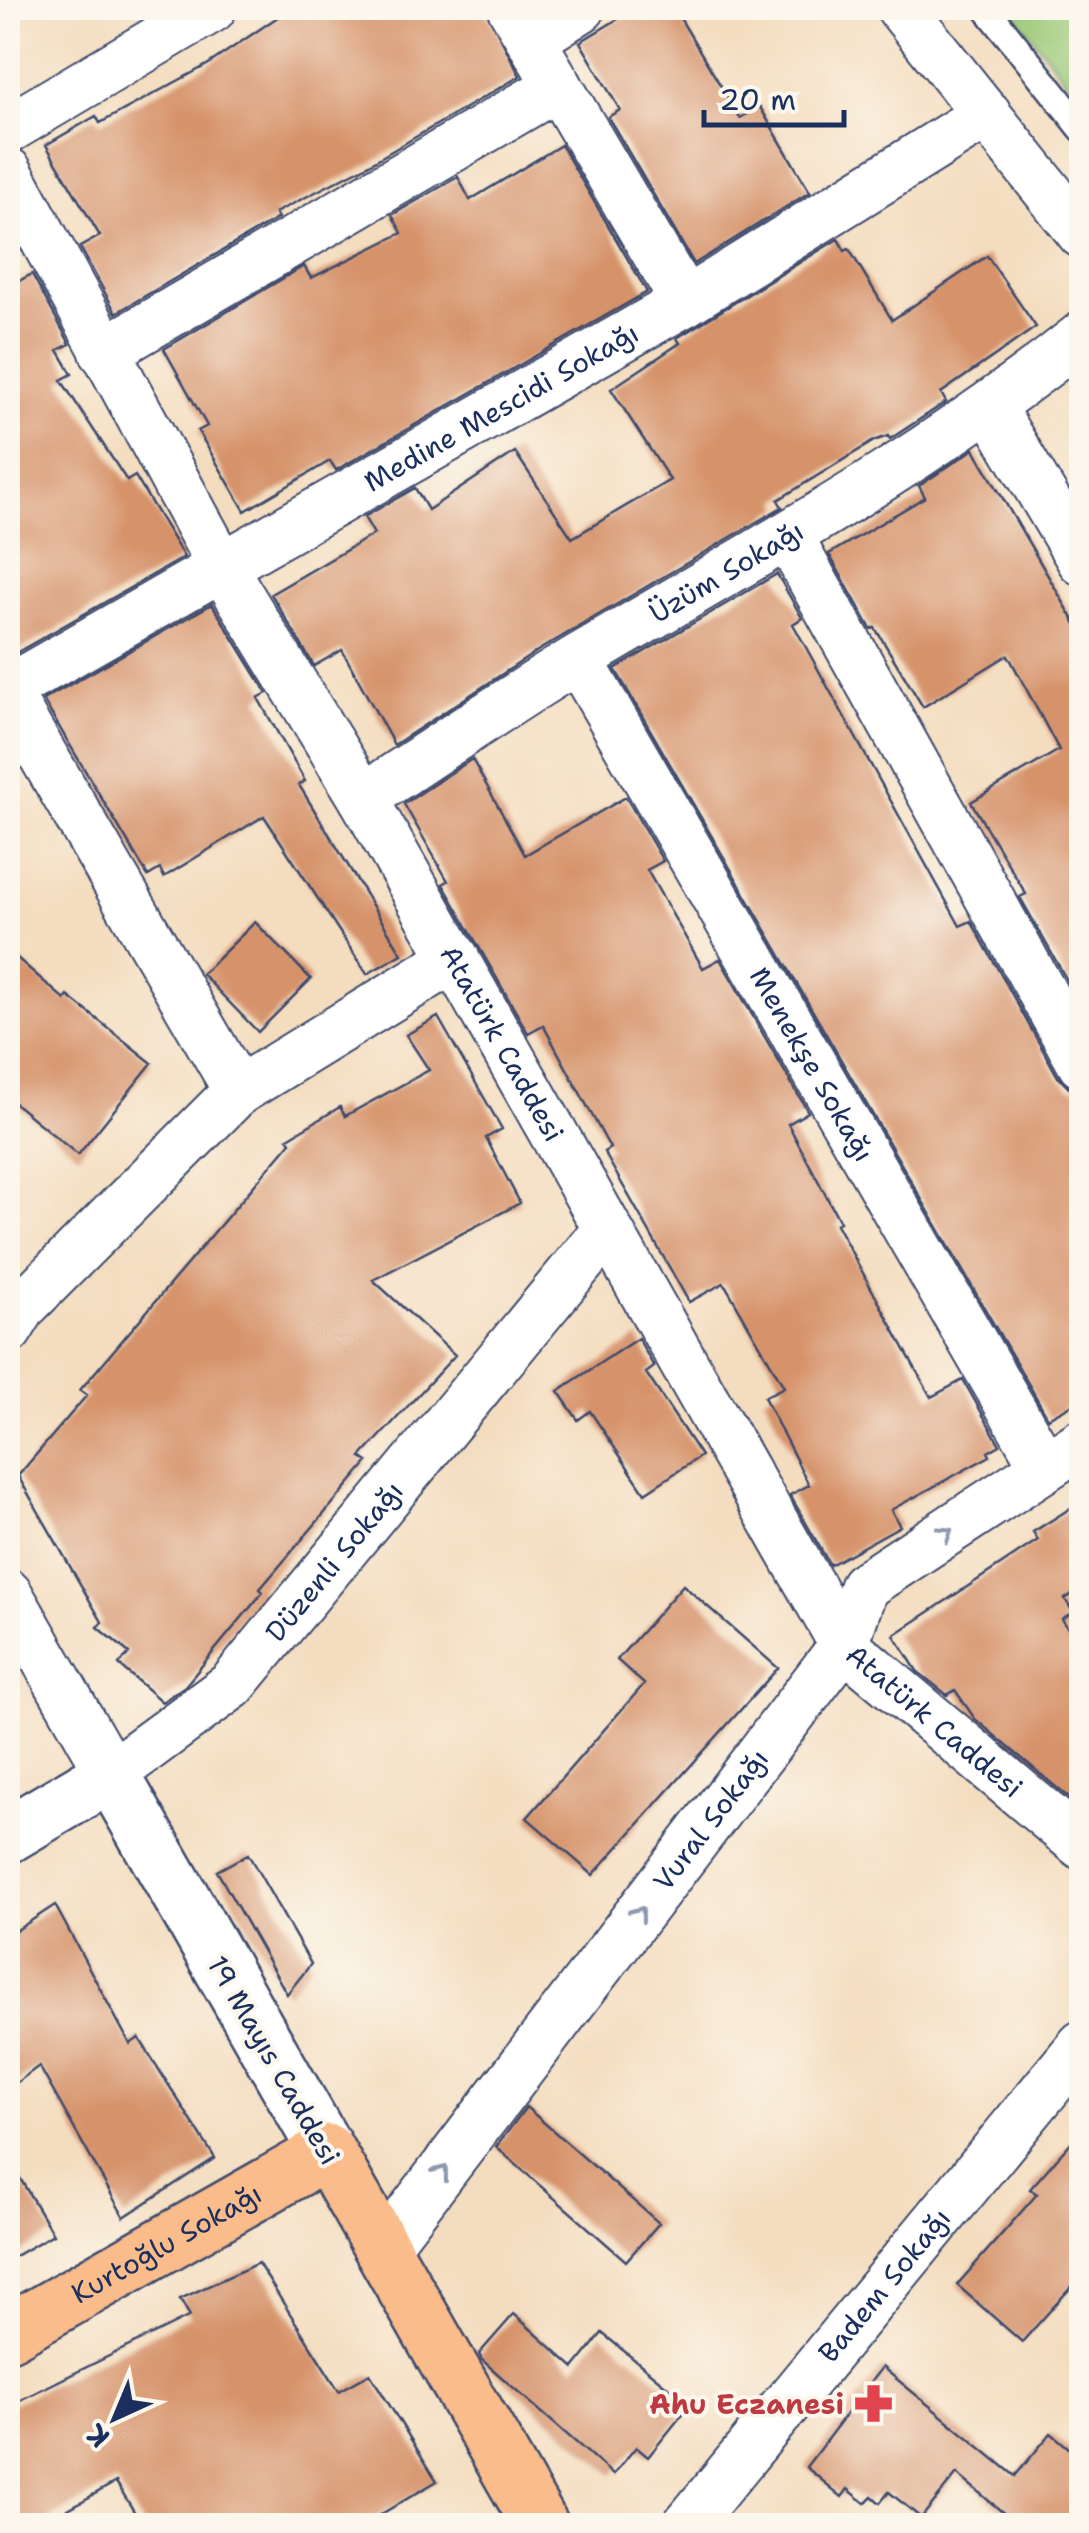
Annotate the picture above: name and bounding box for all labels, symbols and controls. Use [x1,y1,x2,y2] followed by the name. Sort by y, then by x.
[704,65,844,127] scale bar
[719,79,796,120] text: 20 m
[357,314,645,501] street label: Medine Mescidi Sokağı
[642,511,810,632] street label: Üzüm Sokağı
[431,938,573,1148] street label: Atatürk Caddesi
[741,960,883,1168] street label: Menekşe Sokağı
[256,1473,412,1650] street label: Düzenli Sokağı
[935,1526,953,1545] one-way arrow
[838,1636,1031,1806] street label: Atatürk Caddesi
[644,1741,777,1899] street label: Vural Sokağı
[628,1907,645,1925] one-way arrow
[199,1948,349,2172] street label: 19 Mayıs Caddesi
[431,2165,448,2183] one-way arrow
[64,2174,268,2312] street label: Kurtoğlu Sokağı
[809,2200,959,2370] street label: Badem Sokağı
[65,2368,165,2468] north arrow
[853,2383,895,2425] pharmacy icon: Ahu Eczanesi
[649,2385,844,2423] place label: Ahu Eczanesi
[78,2416,118,2456] text: K

